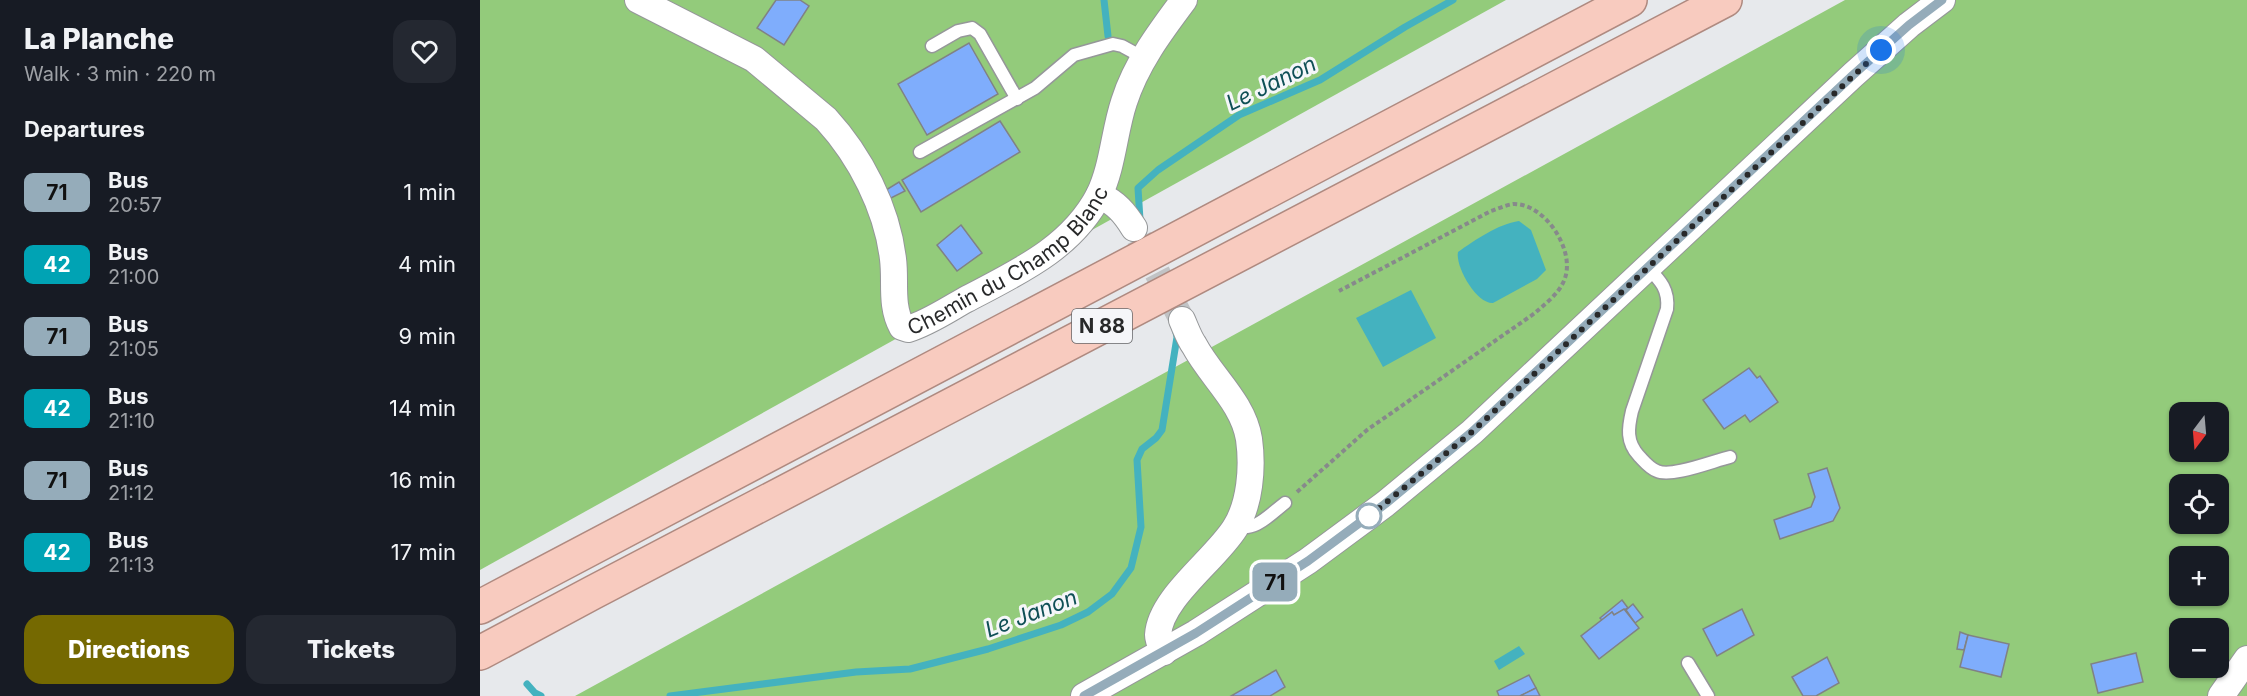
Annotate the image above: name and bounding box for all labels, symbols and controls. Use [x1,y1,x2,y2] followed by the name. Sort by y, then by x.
[393,20,456,83] button: heart
[24,22,174,56] text: La Planche
[1866,35,1896,65] your location
[1222,50,1320,116] water label: Le Janon
[24,62,216,86] text: Walk · 3 min · 220 m
[24,116,145,142] text: Departures
[108,167,149,193] text: Bus
[403,179,456,205] text: 1 min
[46,180,68,205] text: 71
[904,182,1113,340] street label: Chemin du Champ Blanc
[108,193,162,217] text: 20:57
[108,239,149,265] text: Bus
[398,251,456,277] text: 4 min
[43,252,71,277] text: 42
[108,265,159,289] text: 21:00
[1072,309,1132,343] road number: N 88
[108,311,149,337] text: Bus
[399,323,456,349] text: 9 min
[46,324,68,349] text: 71
[108,337,159,361] text: 21:05
[108,383,149,409] text: Bus
[389,395,456,421] text: 14 min
[43,396,71,421] text: 42
[2169,402,2229,462] north arrow
[2169,402,2229,678] map controls
[108,409,155,433] text: 21:10
[108,455,149,481] text: Bus
[390,467,456,493] text: 16 min
[46,468,68,493] text: 71
[2169,474,2229,534] button: locate
[108,481,154,505] text: 21:12
[1356,503,1382,529] unlabelled marker
[108,527,149,553] text: Bus
[391,539,456,565] text: 17 min
[43,540,71,565] text: 42
[2169,546,2229,606] button: +
[108,553,155,577] text: 21:13
[1248,562,1302,602] line badge: 71
[1264,570,1286,595] text: 71
[981,584,1081,642] water label: Le Janon
[24,615,234,684] button: Directions
[246,615,456,684] button: Tickets
[2169,618,2229,678] button: −

